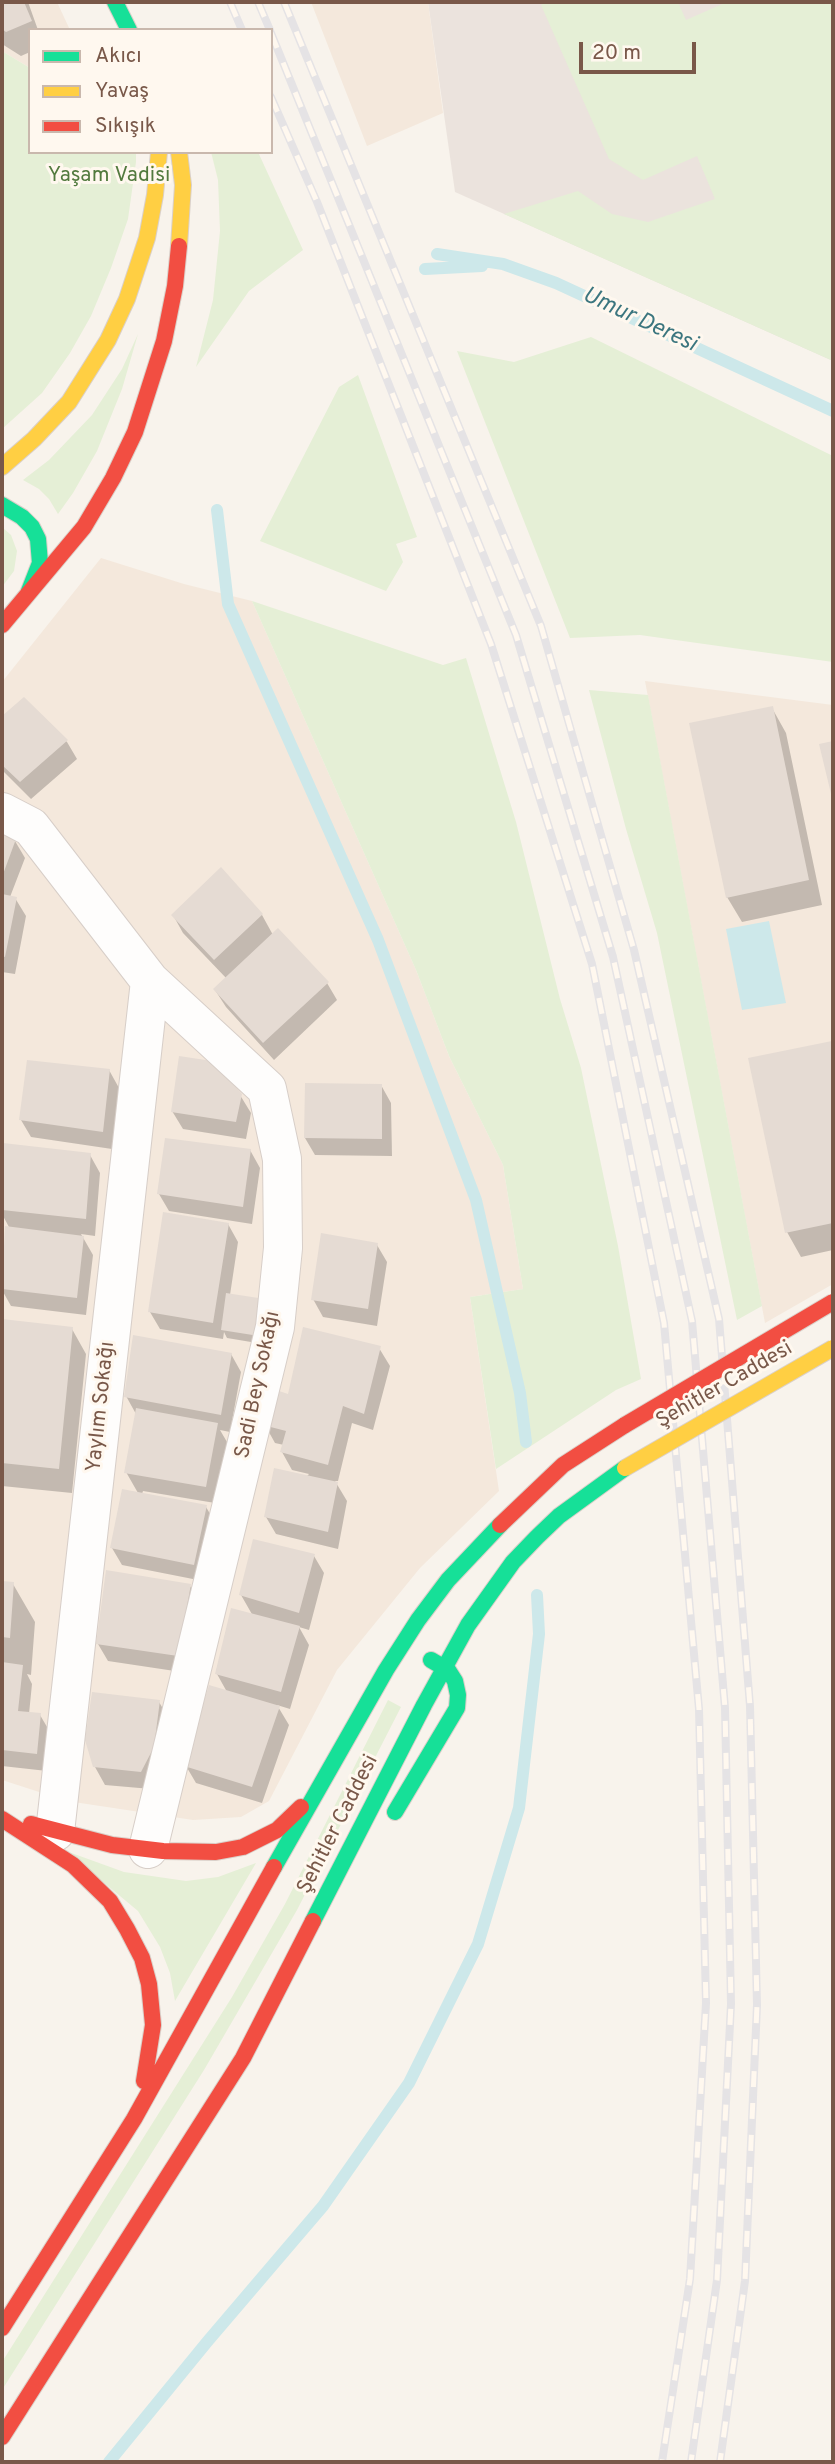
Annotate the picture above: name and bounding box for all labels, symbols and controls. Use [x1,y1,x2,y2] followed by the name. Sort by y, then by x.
[28,28,273,154] legend
[583,28,700,72] scale bar
[592,40,641,67] text: 20 m
[95,43,142,70] text: Akıcı
[95,78,149,105] text: Yavaş
[95,113,156,140] text: Sıkışık
[48,164,170,190] park label: Yaşam Vadisi
[577,282,701,360] water label: Umur Deresi
[231,1309,287,1461] street label: Sadi Bey Sokağı
[652,1337,798,1435] street label: Şehitler Caddesi
[83,1341,121,1473] street label: Yaylım Sokağı
[293,1751,385,1899] street label: Şehitler Caddesi

